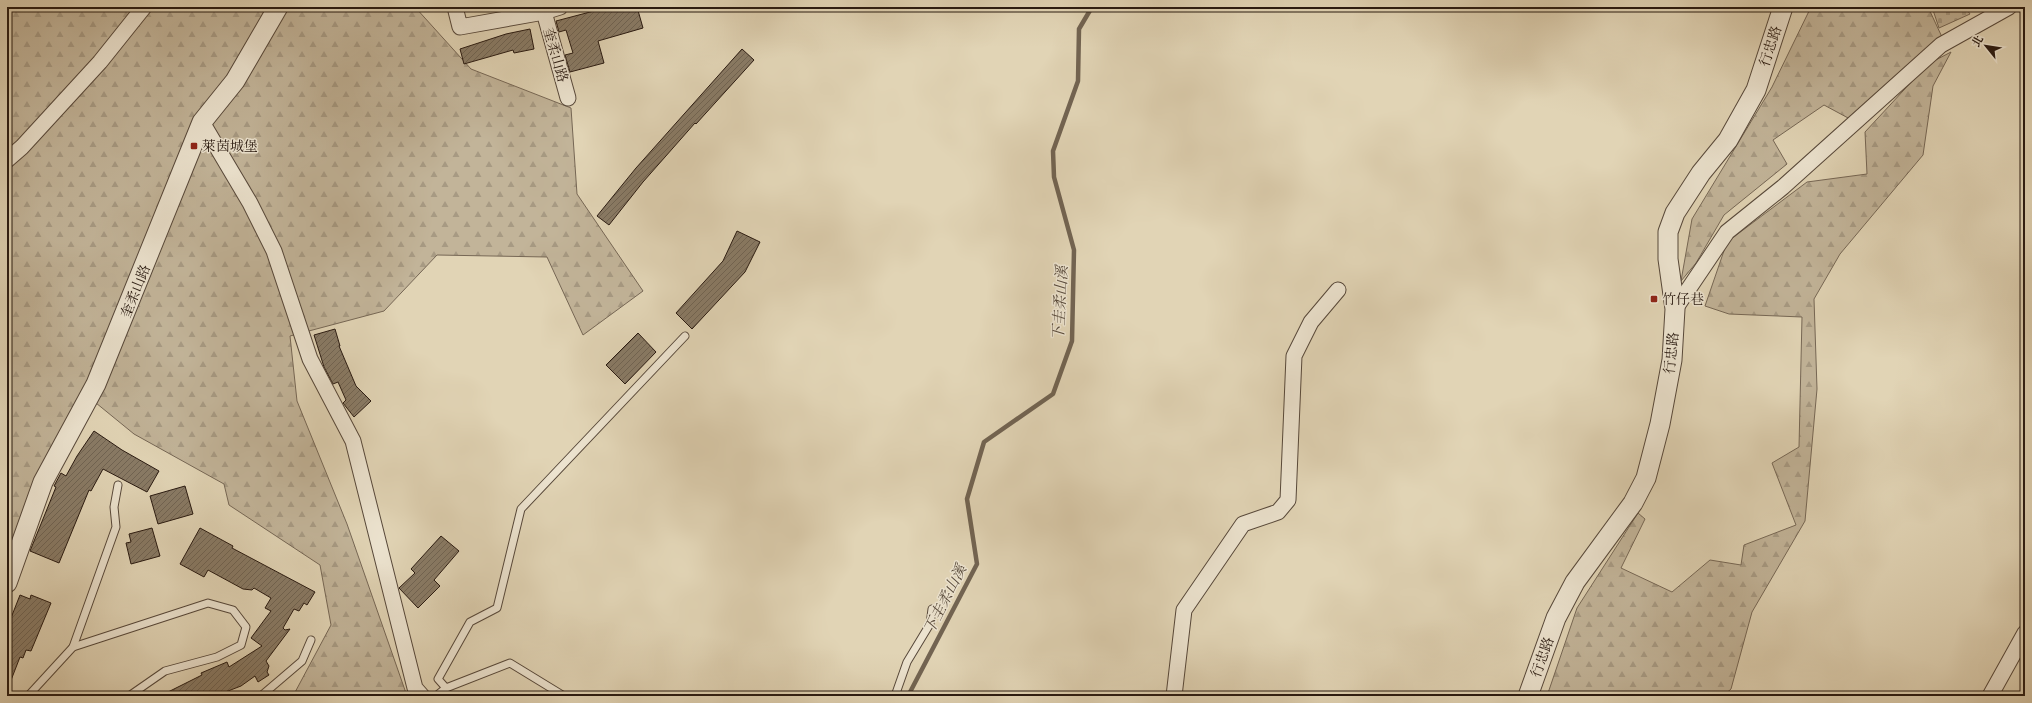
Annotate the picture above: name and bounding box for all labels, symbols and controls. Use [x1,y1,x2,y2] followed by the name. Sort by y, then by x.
[1756,24,1787,69] street label: 行忠路
[538,26,571,85] street label: 奎柔山路
[1966,26,2006,66] north arrow
[1969,33,1988,50] text: 北
[202,138,258,157] place label: 萊茵城堡
[189,141,199,151] marker: 萊茵城堡
[117,262,156,321] street label: 奎柔山路
[1049,263,1074,341] water label: 下圭柔山溪
[1662,291,1704,310] place label: 竹仔巷
[1649,294,1659,304] marker: 竹仔巷
[1661,331,1684,375] street label: 行忠路
[920,560,974,638] water label: 下圭柔山溪
[1527,635,1560,680] street label: 行忠路

